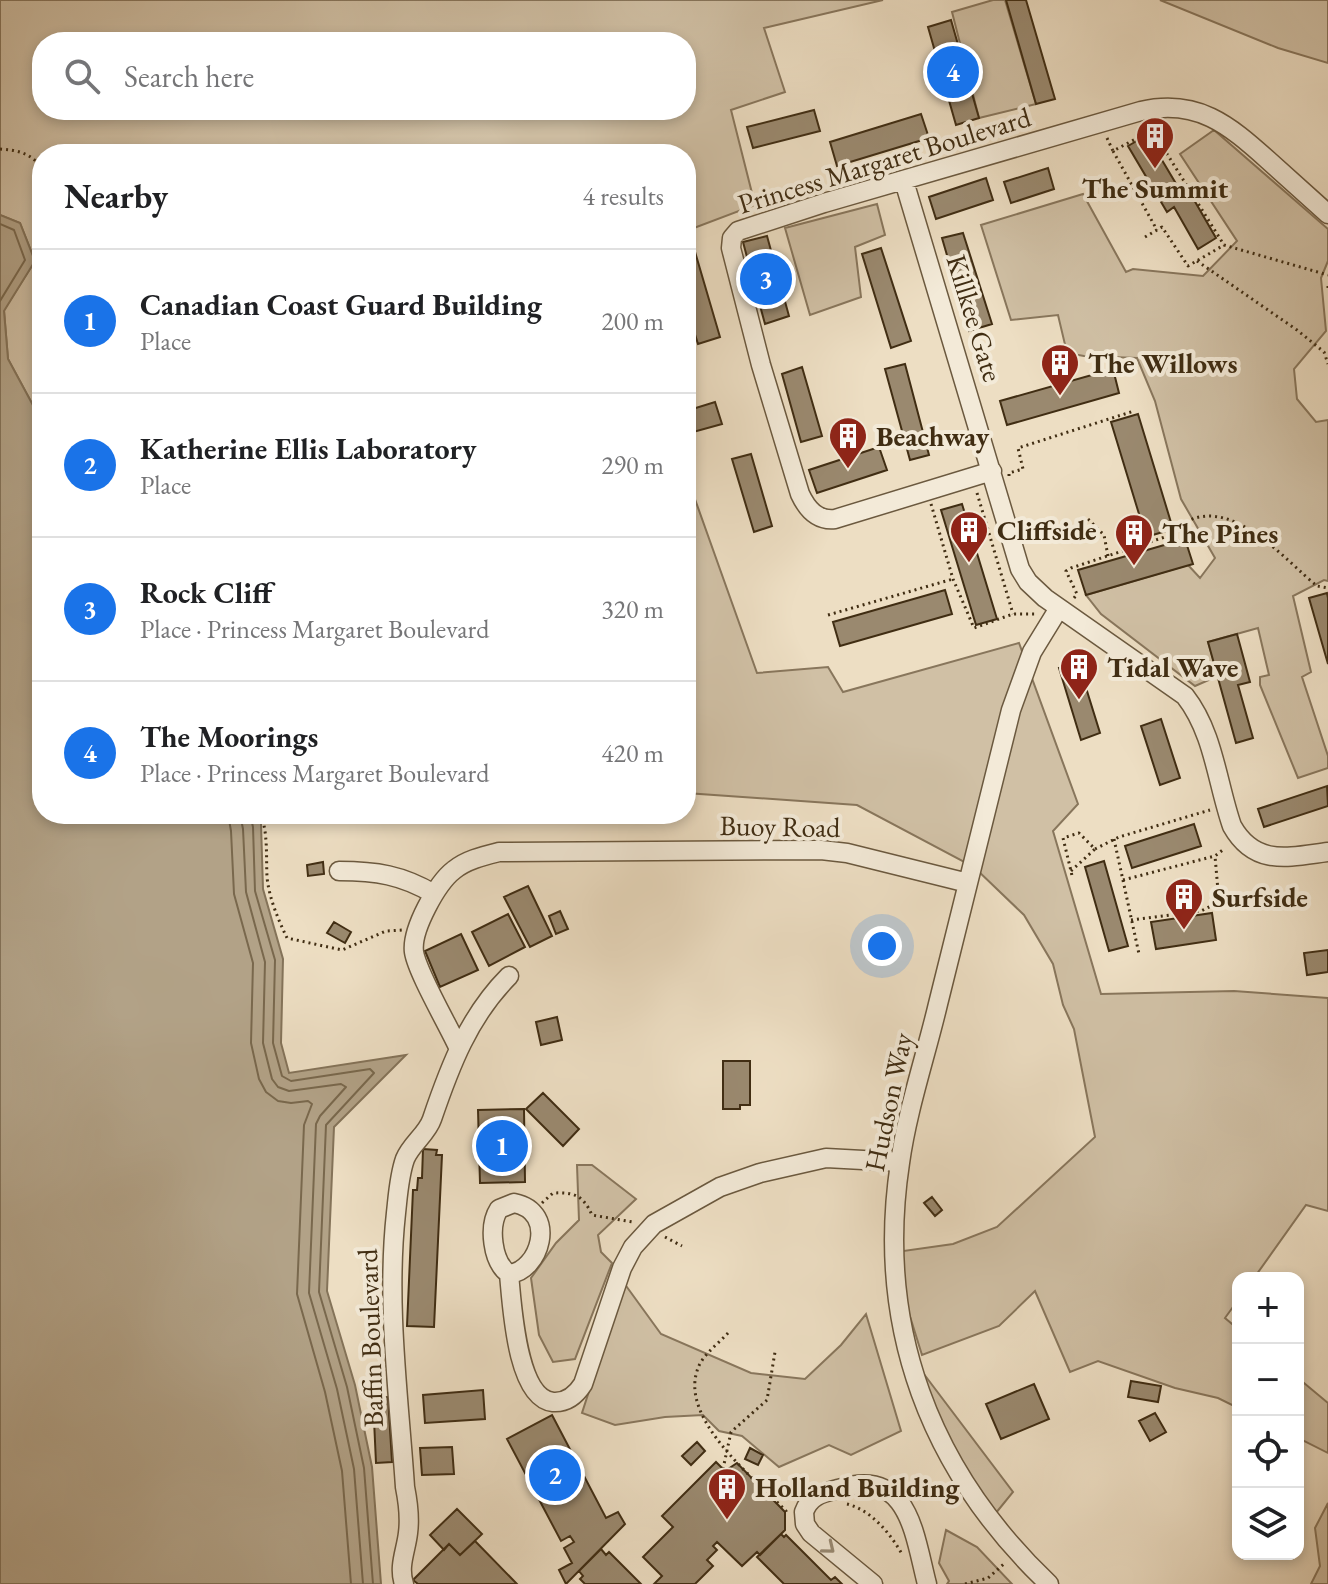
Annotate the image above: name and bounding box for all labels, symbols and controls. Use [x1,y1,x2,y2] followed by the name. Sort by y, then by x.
[32,32,696,120] search box
[927,42,979,102] pin: 4
[60,54,104,98] icon: search
[124,57,254,96] text: Search here
[733,98,1036,222] street label: Princess Margaret Boulevard
[1134,115,1176,170] building icon: The Summit
[1082,170,1229,206] place label: The Summit
[64,174,168,218] text: Nearby
[583,179,664,213] text: 4 results
[740,249,792,309] pin: 3
[939,250,1011,386] street label: Killkee Gate
[140,285,542,324] text: Canadian Coast Guard Building
[83,304,97,338] text: 1
[601,304,664,338] text: 200 m
[140,324,191,358] text: Place
[1039,342,1081,397] building icon: The Willows
[1088,345,1238,381] place label: The Willows
[827,415,869,470] building icon: Beachway
[876,418,990,454] place label: Beachway
[140,429,476,468] text: Katherine Ellis Laboratory
[83,448,97,482] text: 2
[601,448,664,482] text: 290 m
[140,468,191,502] text: Place
[948,509,990,564] building icon: Cliffside
[997,512,1097,548] place label: Cliffside
[1113,512,1155,567] building icon: The Pines
[1162,515,1278,551] place label: The Pines
[140,573,272,612] text: Rock Cliff
[83,592,97,626] text: 3
[601,592,664,626] text: 320 m
[140,612,489,646] text: Place · Princess Margaret Boulevard
[1058,646,1100,701] building icon: Tidal Wave
[1107,649,1238,685] place label: Tidal Wave
[140,717,318,756] text: The Moorings
[83,736,97,770] text: 4
[601,736,664,770] text: 420 m
[140,756,489,790] text: Place · Princess Margaret Boulevard
[719,807,842,845] street label: Buoy Road
[1163,876,1205,931] building icon: Surfside
[1212,879,1308,915] place label: Surfside
[862,926,902,966] your location
[856,1029,920,1175] street label: Hudson Way
[476,1116,528,1176] pin: 1
[349,1247,391,1428] street label: Baffin Boulevard
[1232,1272,1304,1560] map controls
[1232,1272,1304,1344] button: +
[1232,1344,1304,1416] button: −
[1232,1416,1304,1488] button: locate
[529,1445,581,1505] pin: 2
[706,1466,748,1521] building icon: Holland Building
[755,1469,961,1505] place label: Holland Building
[1232,1488,1304,1560] button: layers
[820,1538,834,1553] one-way arrow

